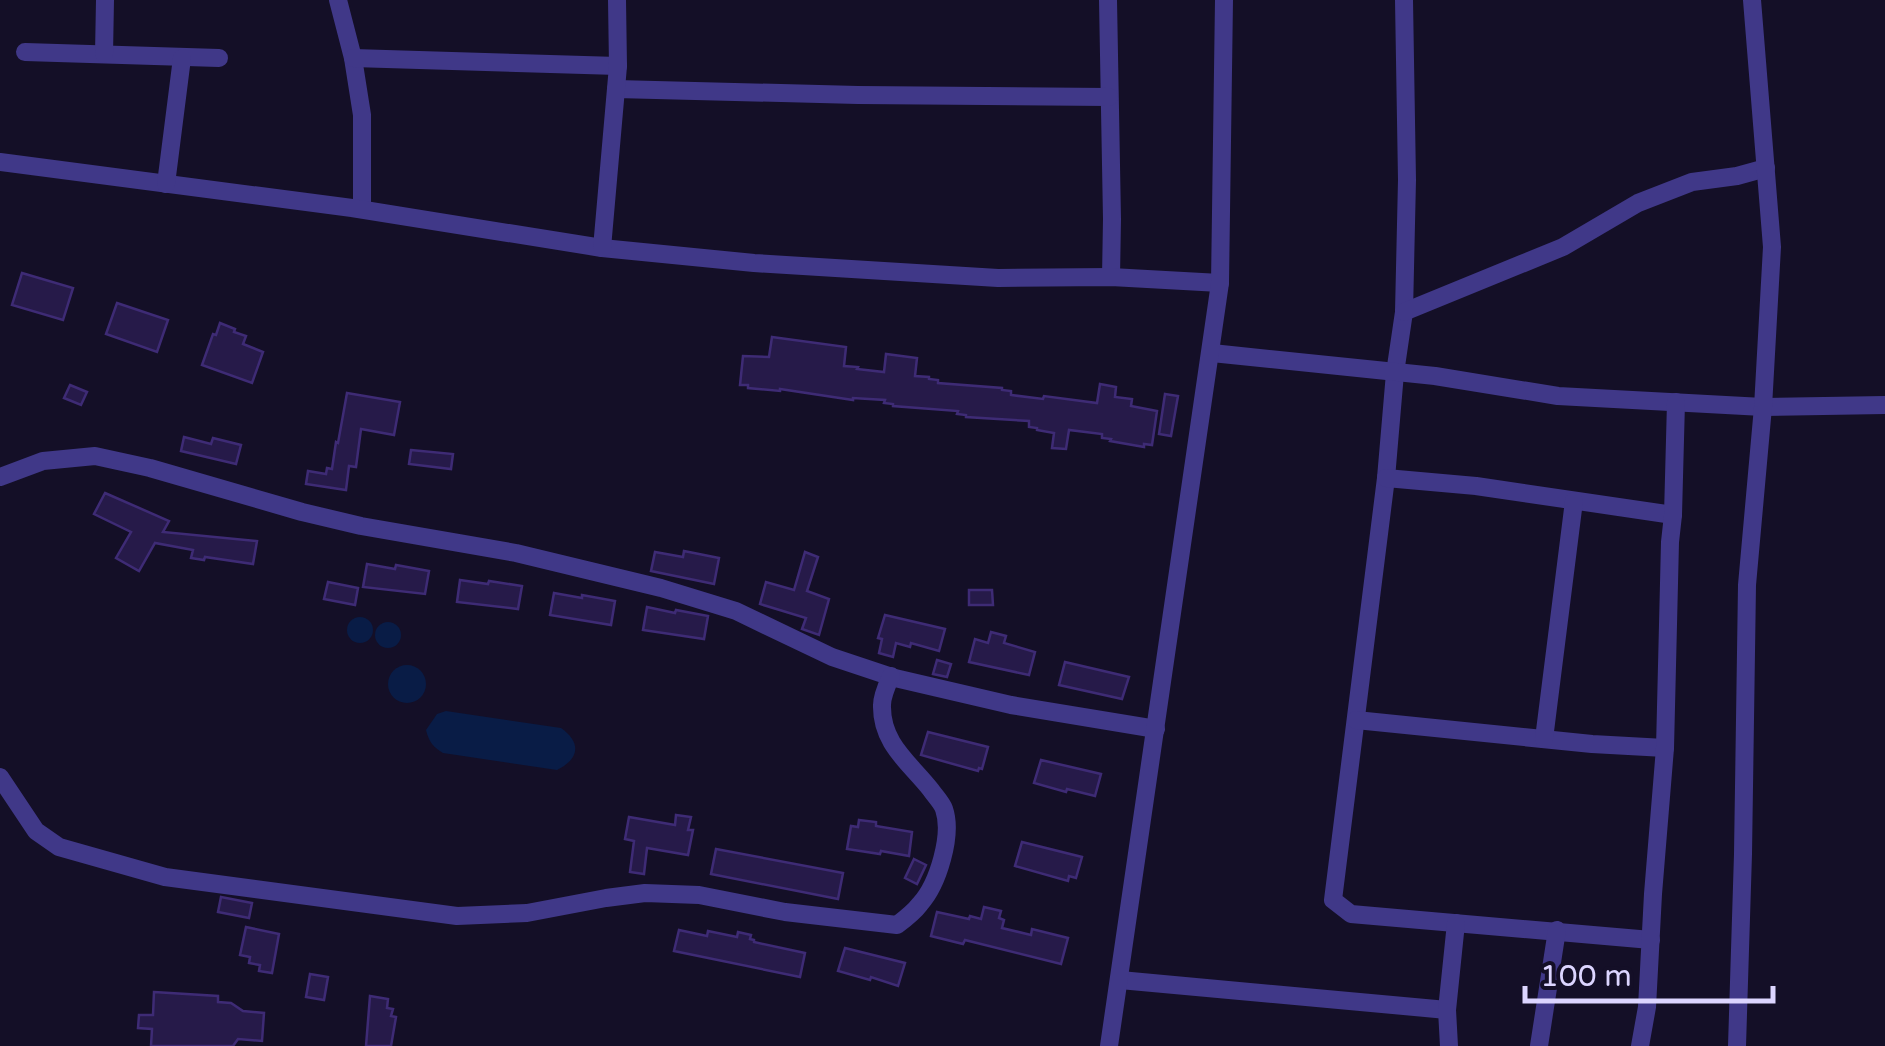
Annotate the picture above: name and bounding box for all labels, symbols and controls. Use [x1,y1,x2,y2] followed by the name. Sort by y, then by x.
[1525,941,1772,1003] scale bar
[1540,958,1632,995] text: 100 m

